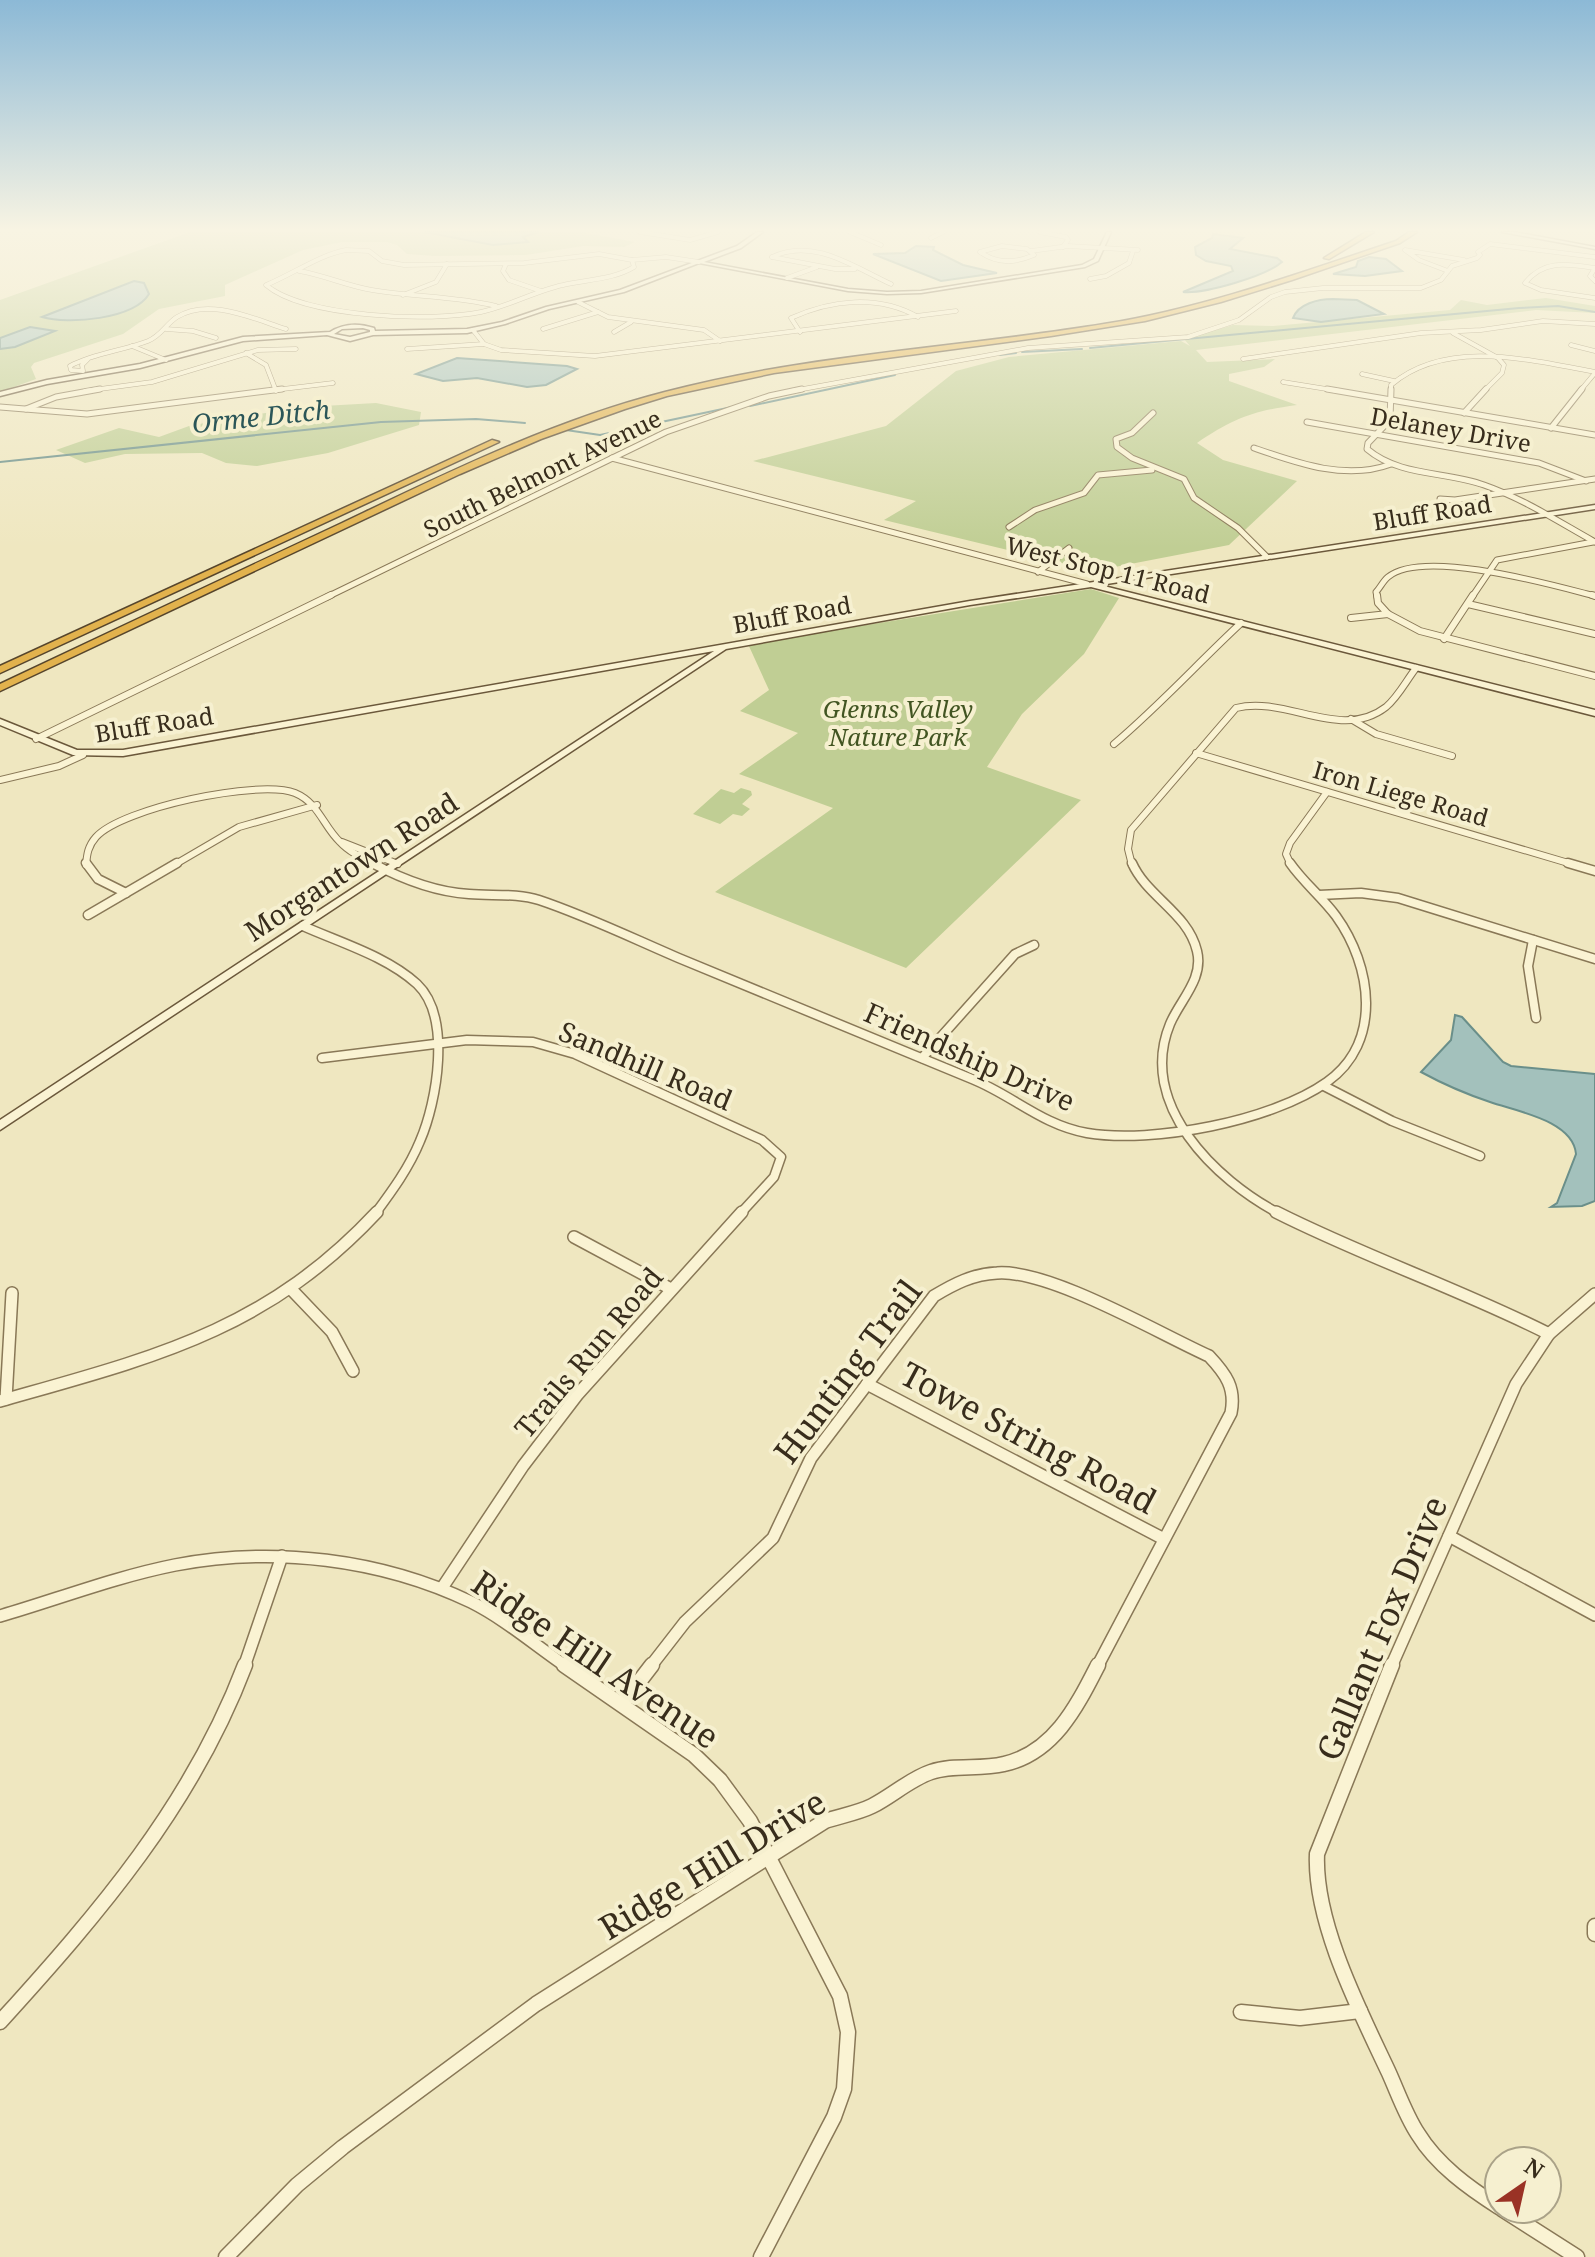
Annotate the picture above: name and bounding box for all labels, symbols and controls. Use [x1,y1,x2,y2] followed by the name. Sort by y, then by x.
[190,391,332,441] water label: Orme Ditch
[1368,399,1534,459] street label: Delaney Drive
[418,401,666,545] street label: South Belmont Avenue
[1370,486,1494,538] street label: Bluff Road
[1002,528,1214,610] street label: West Stop 11 Road
[730,587,854,641] street label: Bluff Road
[823,692,973,753] park label: Glenns Valley Nature Park
[92,698,216,750] street label: Bluff Road
[1309,752,1493,834] street label: Iron Liege Road
[237,783,465,949] street label: Morgantown Road
[859,993,1081,1119] street label: Friendship Drive
[553,1011,739,1119] street label: Sandhill Road
[505,1259,671,1445] street label: Trails Run Road
[763,1269,932,1472] street label: Hunting Trail
[893,1350,1165,1524] street label: Towe String Road
[1305,1489,1457,1767] street label: Gallant Fox Drive
[463,1559,729,1759] street label: Ridge Hill Avenue
[590,1778,834,1950] street label: Ridge Hill Drive
[1483,2145,1563,2225] north arrow
[1519,2150,1550,2185] text: N

